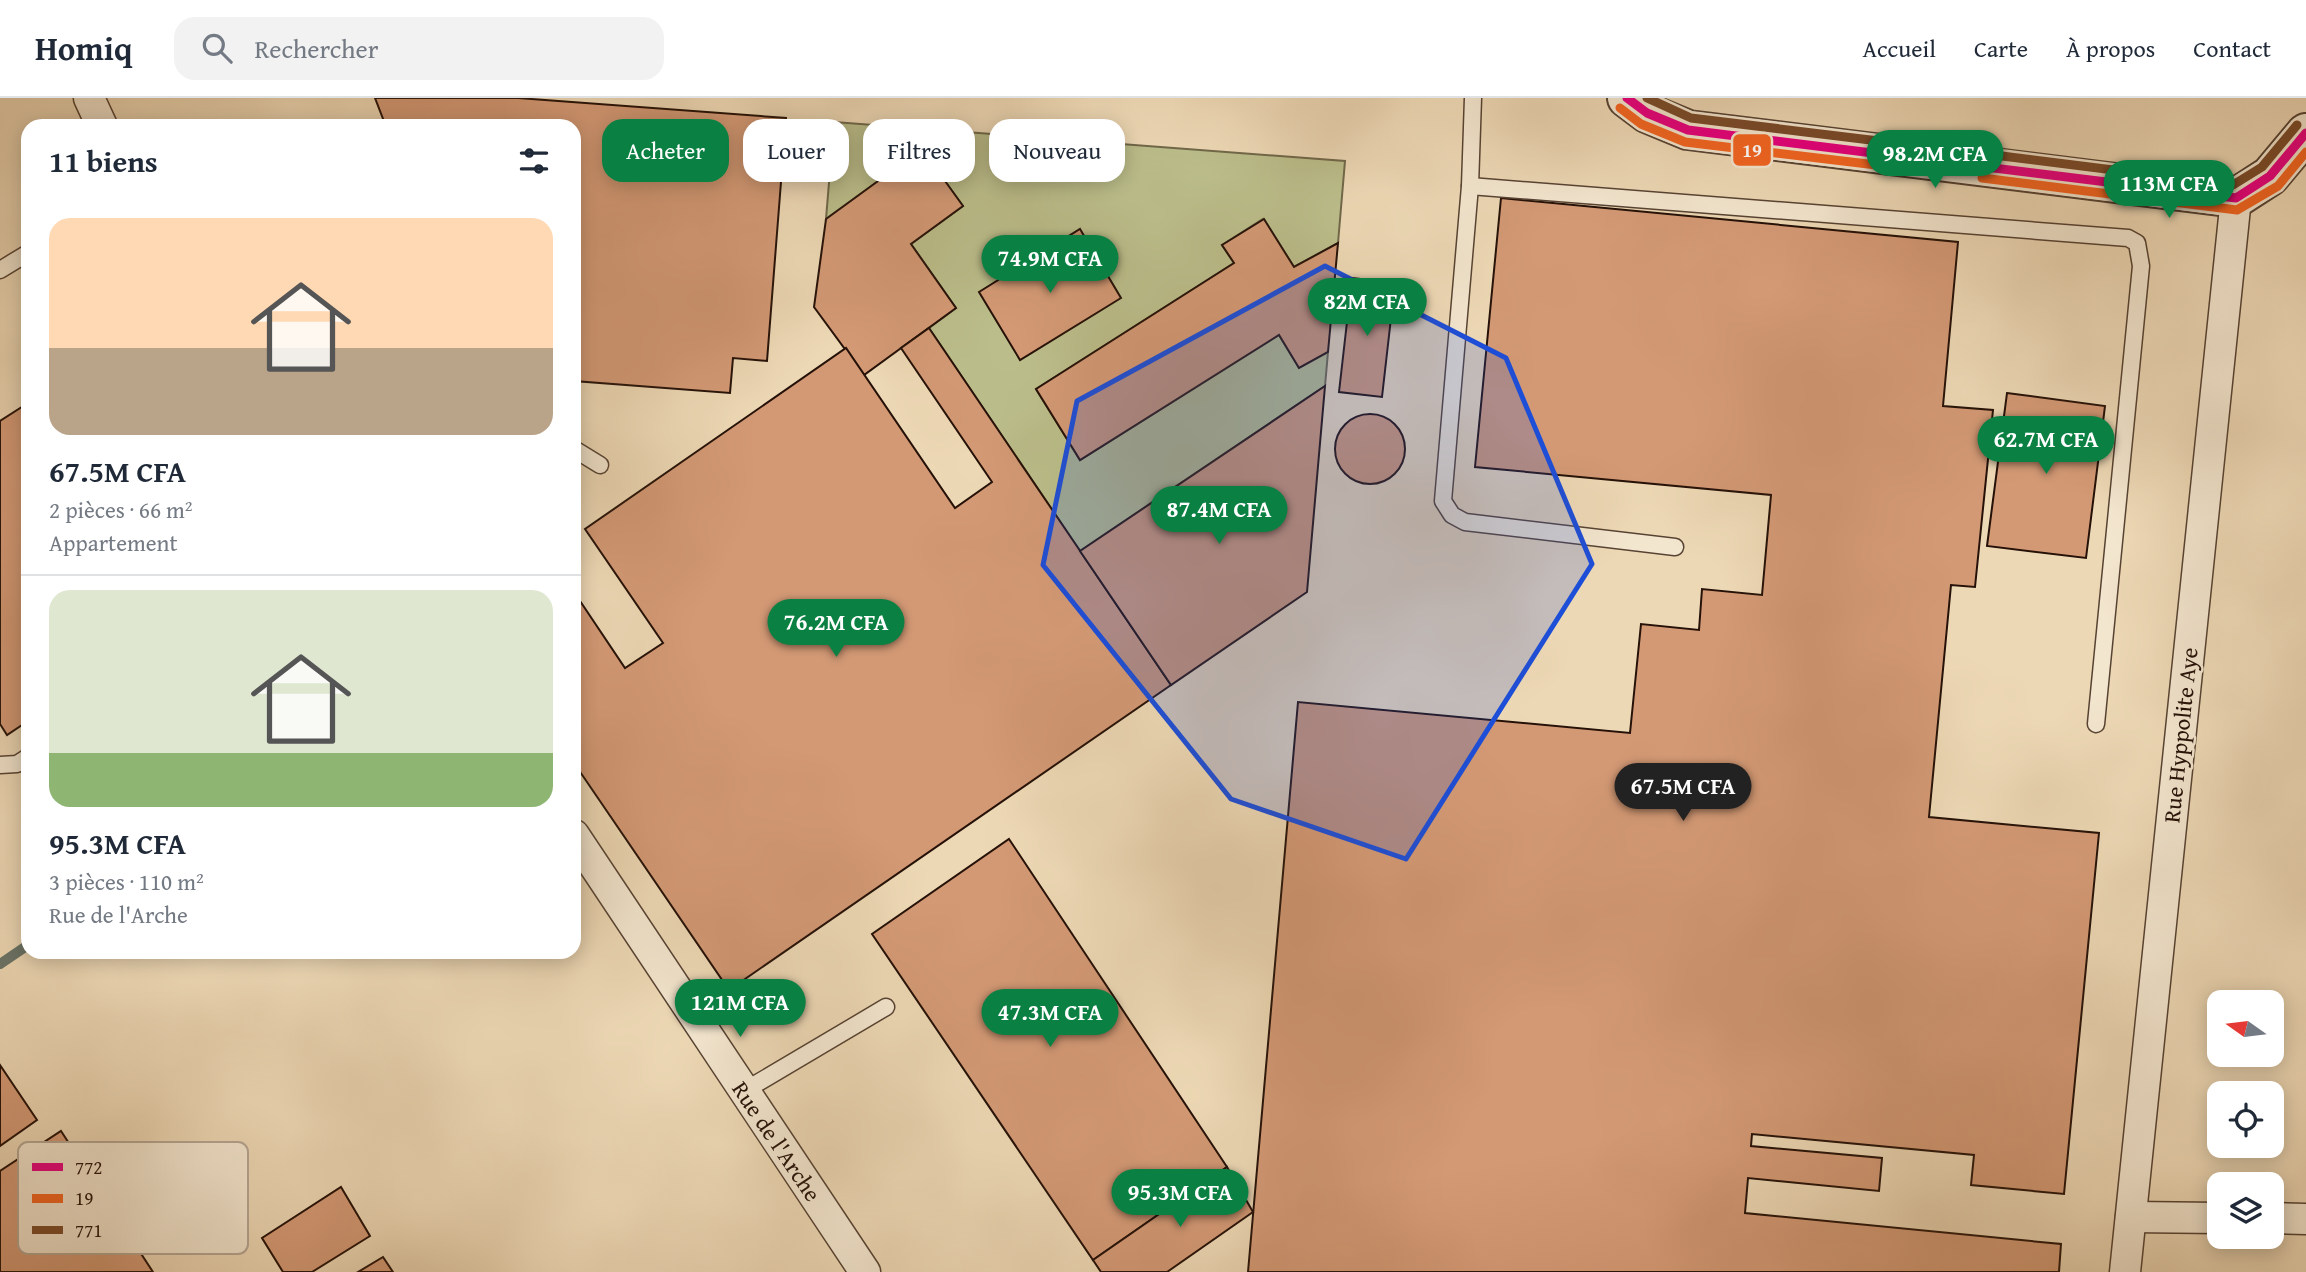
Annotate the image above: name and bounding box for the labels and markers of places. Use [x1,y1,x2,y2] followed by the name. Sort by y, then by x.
[1855,130,2015,190] pin: 98.2M CFA
[2097,160,2241,220] pin: 113M CFA
[970,236,1130,295] pin: 74.9M CFA
[1302,278,1432,338] pin: 82M CFA
[1966,416,2126,476] pin: 62.7M CFA
[1139,486,1299,546] pin: 87.4M CFA
[756,600,916,659] pin: 76.2M CFA
[1603,764,1763,823] pin: 67.5M CFA
[668,979,812,1039] pin: 121M CFA
[970,990,1130,1049] pin: 47.3M CFA
[1100,1170,1260,1229] pin: 95.3M CFA

